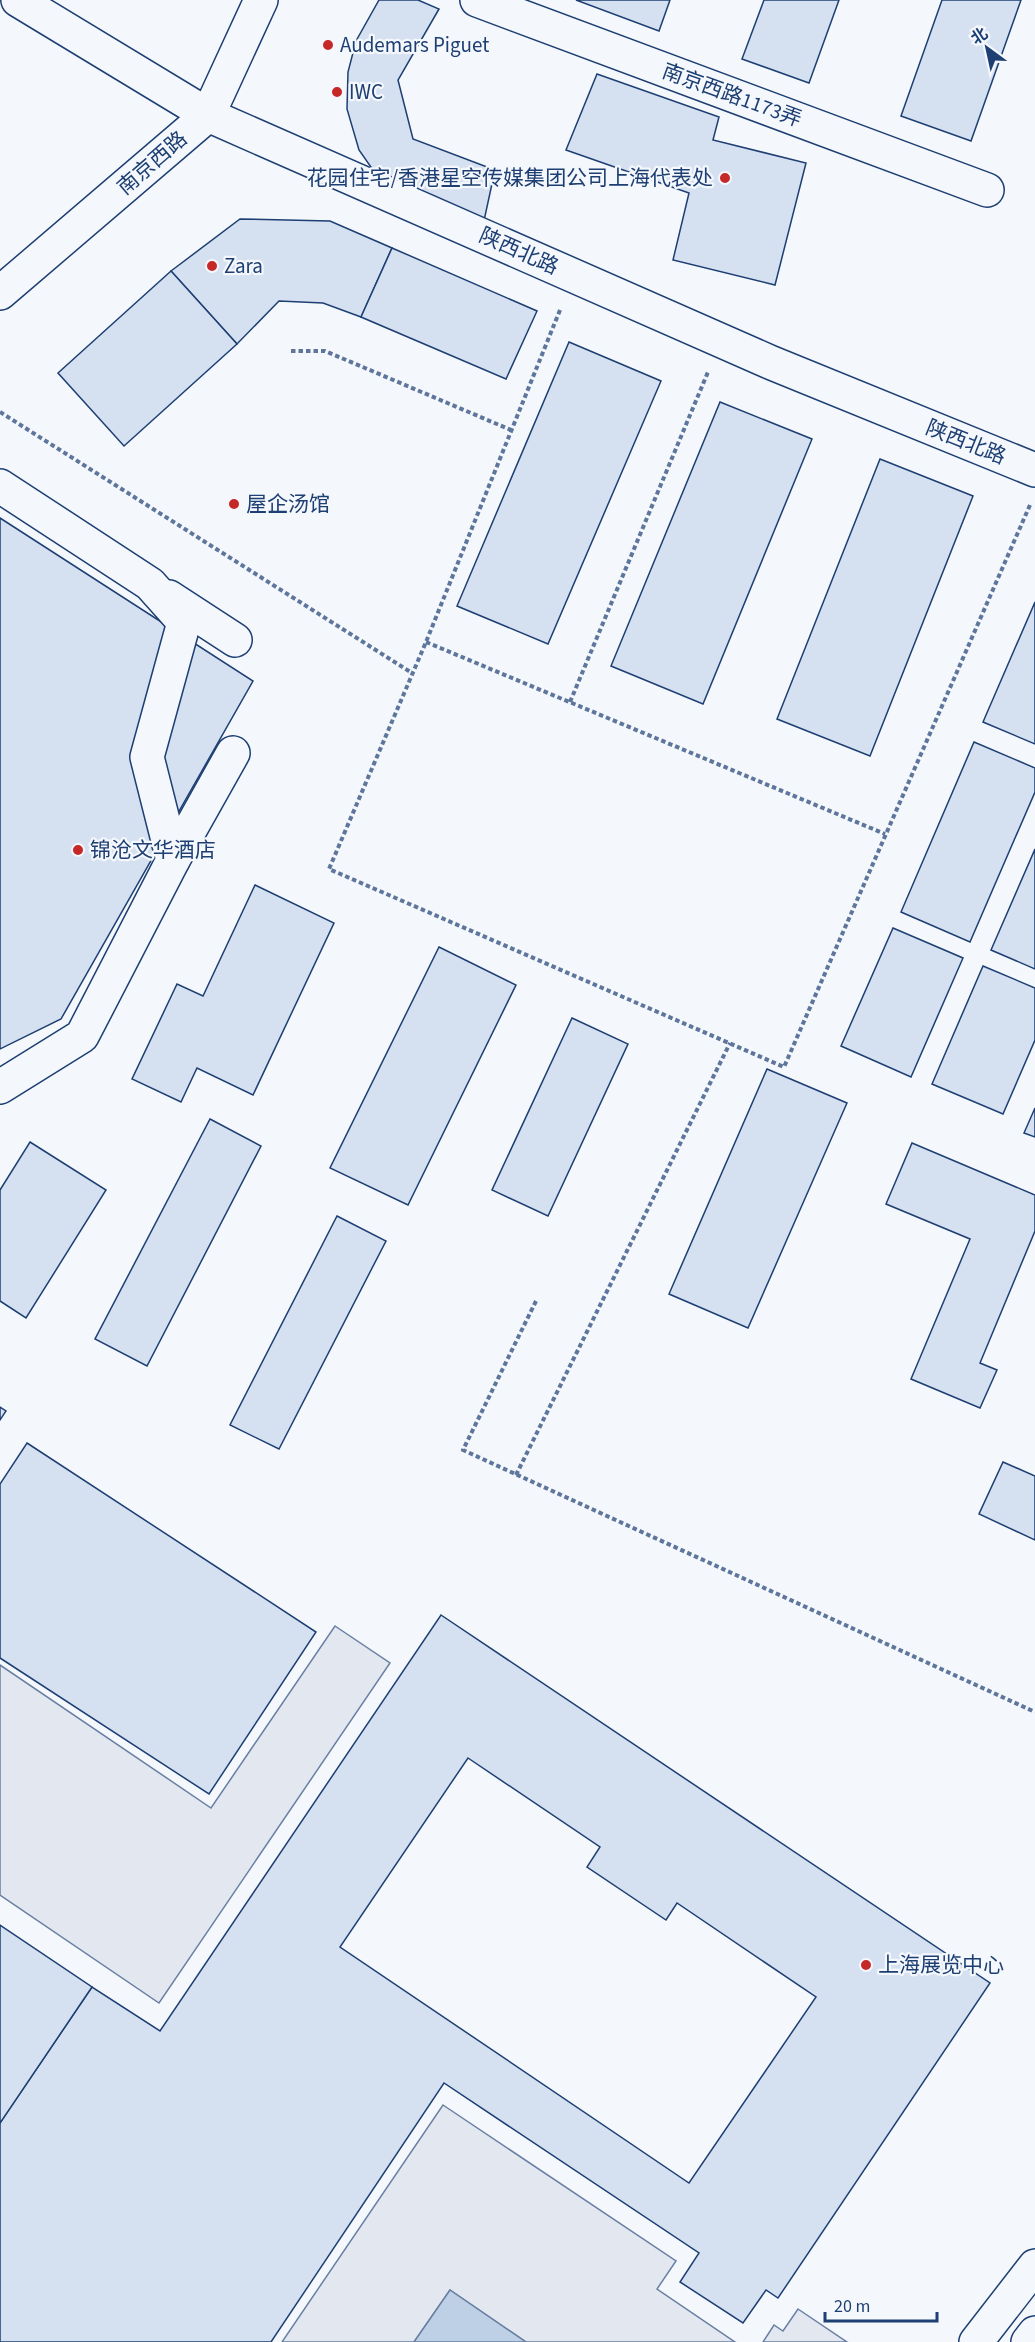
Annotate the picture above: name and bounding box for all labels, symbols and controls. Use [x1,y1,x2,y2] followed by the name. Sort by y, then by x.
[957,18,1017,78] north arrow
[967,23,992,50] text: 北
[340,30,489,60] place label: Audemars Piguet
[321,38,335,52] marker: Audemars Piguet
[658,56,806,134] street label: 南京西路1173弄
[349,77,383,107] place label: IWC
[330,85,344,99] marker: IWC
[110,124,194,202] street label: 南京西路
[307,163,713,193] place label: 花园住宅/香港星空传媒集团公司上海代表处
[718,171,732,185] marker: 花园住宅/香港星空传媒集团公司上海代表处
[475,220,563,282] street label: 陕西北路
[224,251,263,281] place label: Zara
[205,259,219,273] marker: Zara
[921,412,1011,472] street label: 陕西北路
[246,489,330,519] place label: 屋企汤馆
[227,497,241,511] marker: 屋企汤馆
[90,835,216,865] place label: 锦沧文华酒店
[71,843,85,857] marker: 锦沧文华酒店
[878,1950,1004,1980] place label: 上海展览中心
[859,1958,873,1972] marker: 上海展览中心
[825,2285,938,2323] scale bar
[834,2294,870,2319] text: 20 m

